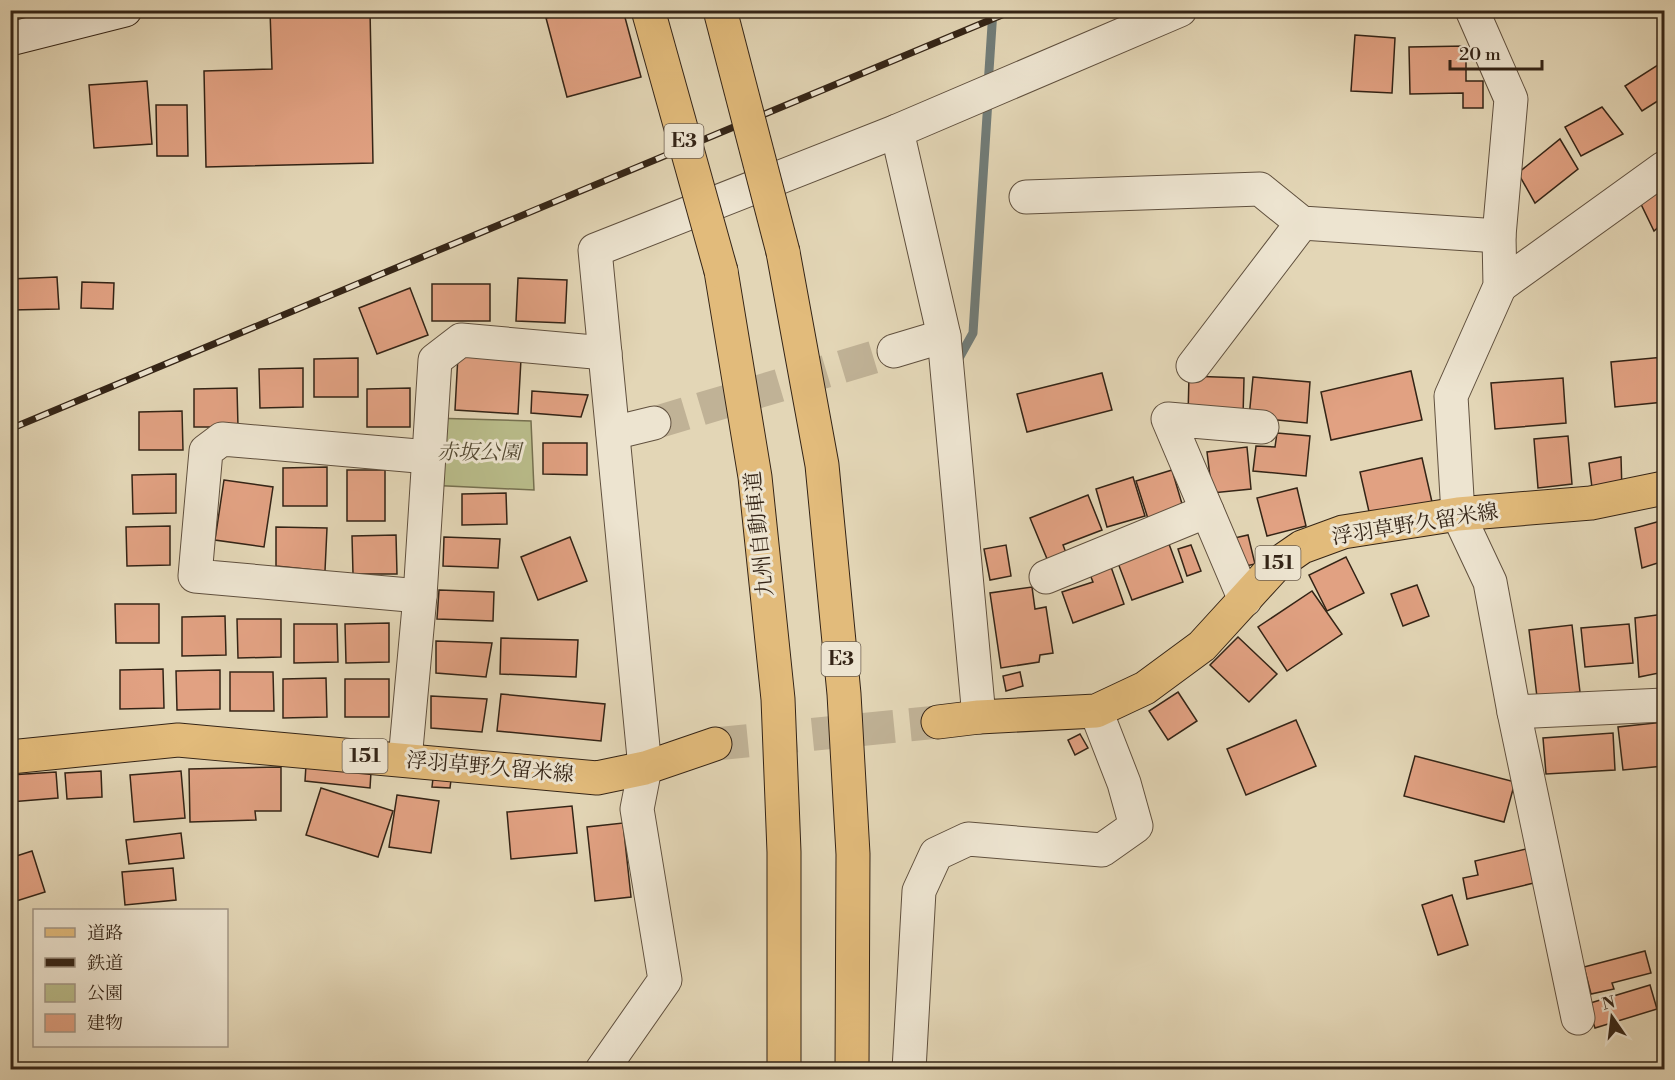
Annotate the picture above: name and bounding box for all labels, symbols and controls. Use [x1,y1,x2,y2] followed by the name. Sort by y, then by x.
[1450,33,1542,71] scale bar
[1459,43,1501,66] text: 20 m
[664,124,704,158] road number: E3
[437,440,524,466] park label: 赤坂公園
[740,470,780,598] street label: 九州自動車道
[1330,499,1500,551] street label: 浮羽草野久留米線
[1256,546,1300,580] road number: 151
[822,642,860,676] road number: E3
[342,739,388,773] road number: 151
[405,748,575,788] street label: 浮羽草野久留米線
[33,909,228,1047] legend
[87,922,123,945] text: 道路
[87,952,123,975] text: 鉄道
[87,982,123,1005] text: 公園
[1582,987,1642,1047] north arrow
[1600,992,1618,1015] text: N
[87,1012,123,1035] text: 建物

